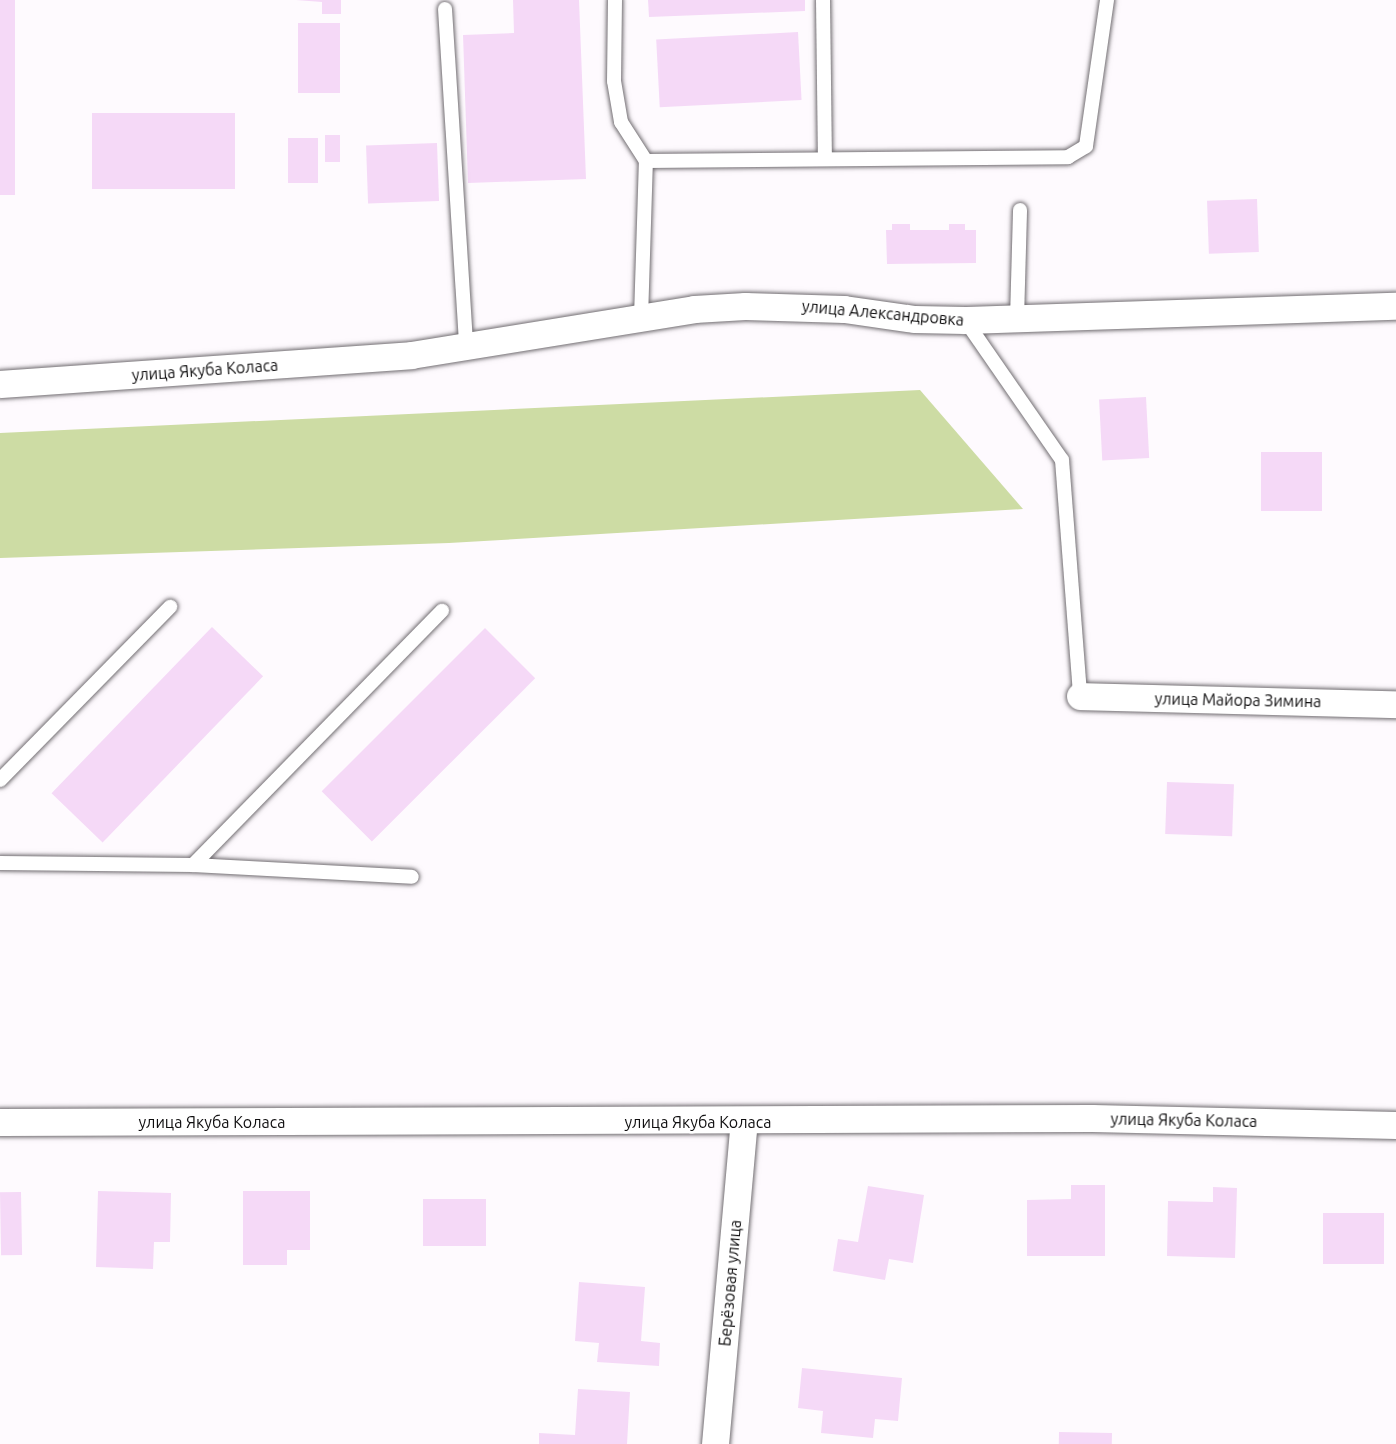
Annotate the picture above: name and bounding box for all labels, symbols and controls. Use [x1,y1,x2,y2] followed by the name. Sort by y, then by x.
[801,296,965,330] street label: улица Александровка
[131,355,279,385] street label: улица Якуба Коласа
[1154,689,1322,711] street label: улица Майора Зимина
[1110,1109,1258,1131] street label: улица Якуба Коласа
[139,1112,285,1132] street label: улица Якуба Коласа
[625,1112,771,1132] street label: улица Якуба Коласа
[715,1219,745,1347] street label: Берёзовая улица

